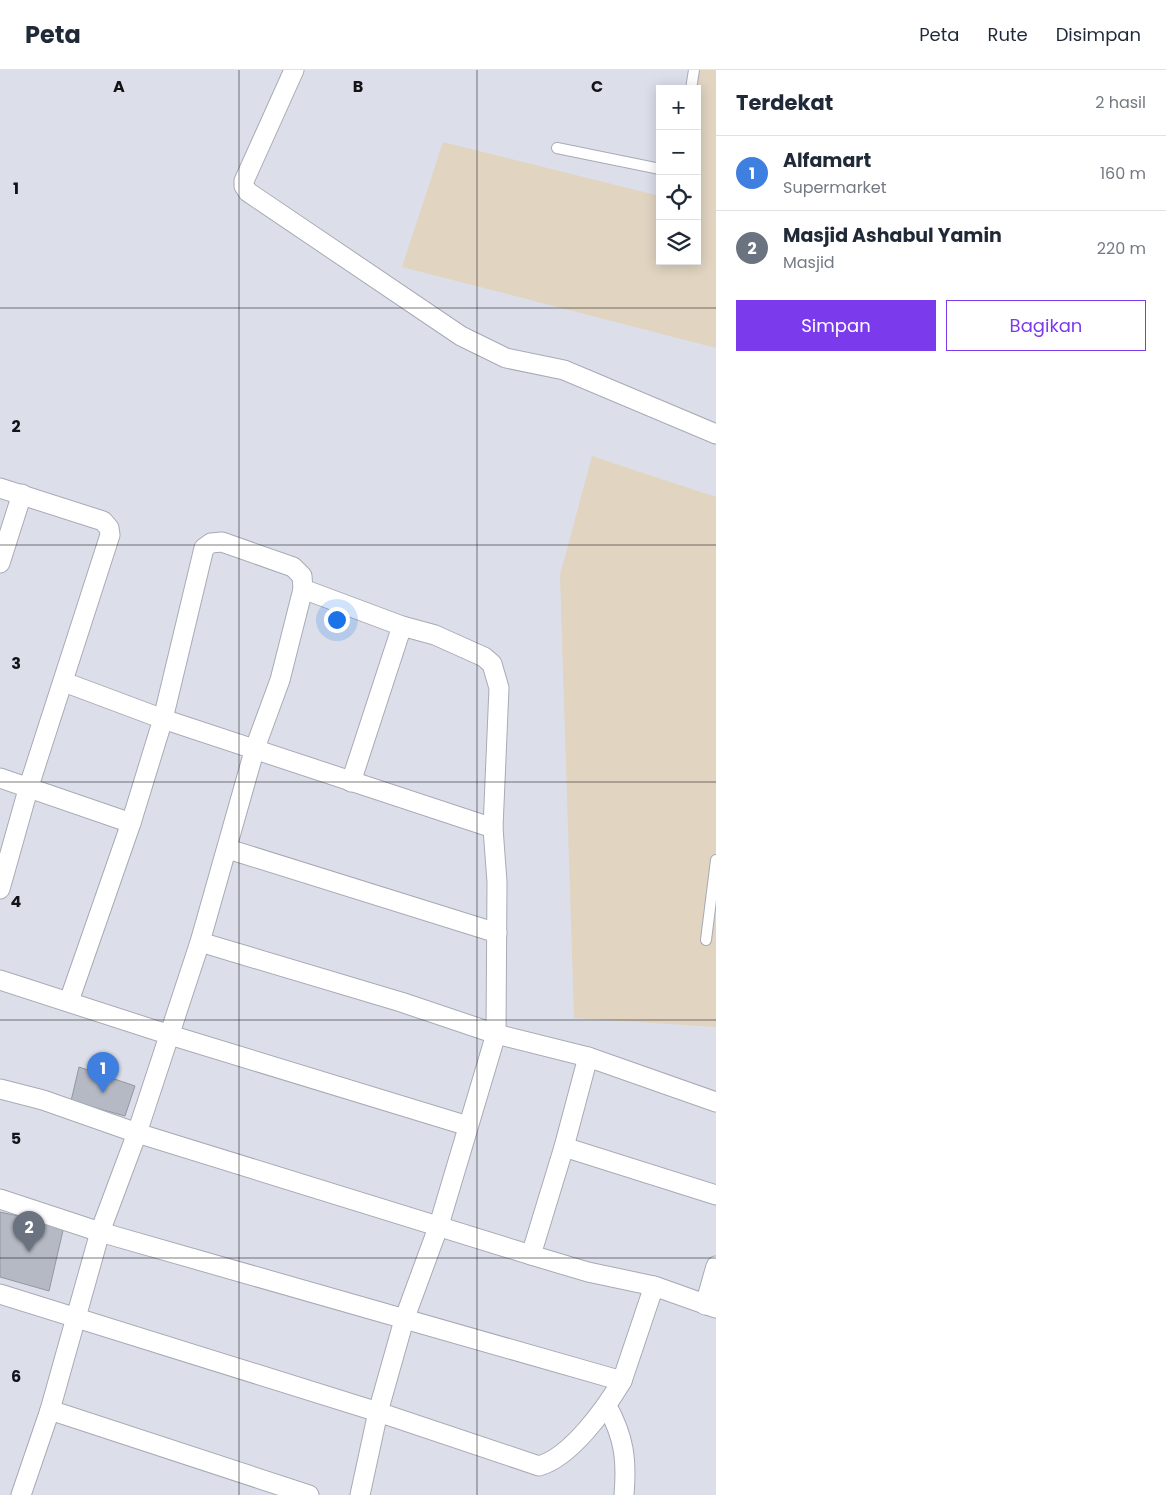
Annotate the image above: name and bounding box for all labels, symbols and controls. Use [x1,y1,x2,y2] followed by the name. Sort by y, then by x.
[25,18,81,51] text: Peta
[919,22,959,47] text: Peta
[987,22,1028,47] text: Rute
[1056,22,1141,47] text: Disimpan
[113,75,125,98] text: A
[353,75,363,98] text: B
[591,75,603,98] text: C
[656,85,701,265] map controls
[656,85,701,130] button: +
[736,88,833,117] text: Terdekat
[1095,91,1146,114] text: 2 hasil
[656,130,701,175] button: −
[783,147,871,174] text: Alfamart
[749,162,755,185] text: 1
[1100,162,1146,185] text: 160 m
[656,175,701,220] button: locate
[783,176,887,199] text: Supermarket
[13,177,19,200] text: 1
[656,220,701,265] button: layers
[783,222,1002,249] text: Masjid Ashabul Yamin
[747,237,757,260] text: 2
[1097,237,1146,260] text: 220 m
[783,251,835,274] text: Masjid
[736,300,936,351] button: Simpan
[946,300,1146,351] button: Bagikan
[11,415,21,438] text: 2
[324,607,350,633] your location
[11,652,21,675] text: 3
[11,890,22,913] text: 4
[87,1052,119,1093] pin: 1
[11,1127,21,1150] text: 5
[13,1211,45,1252] pin: 2
[11,1365,21,1388] text: 6

